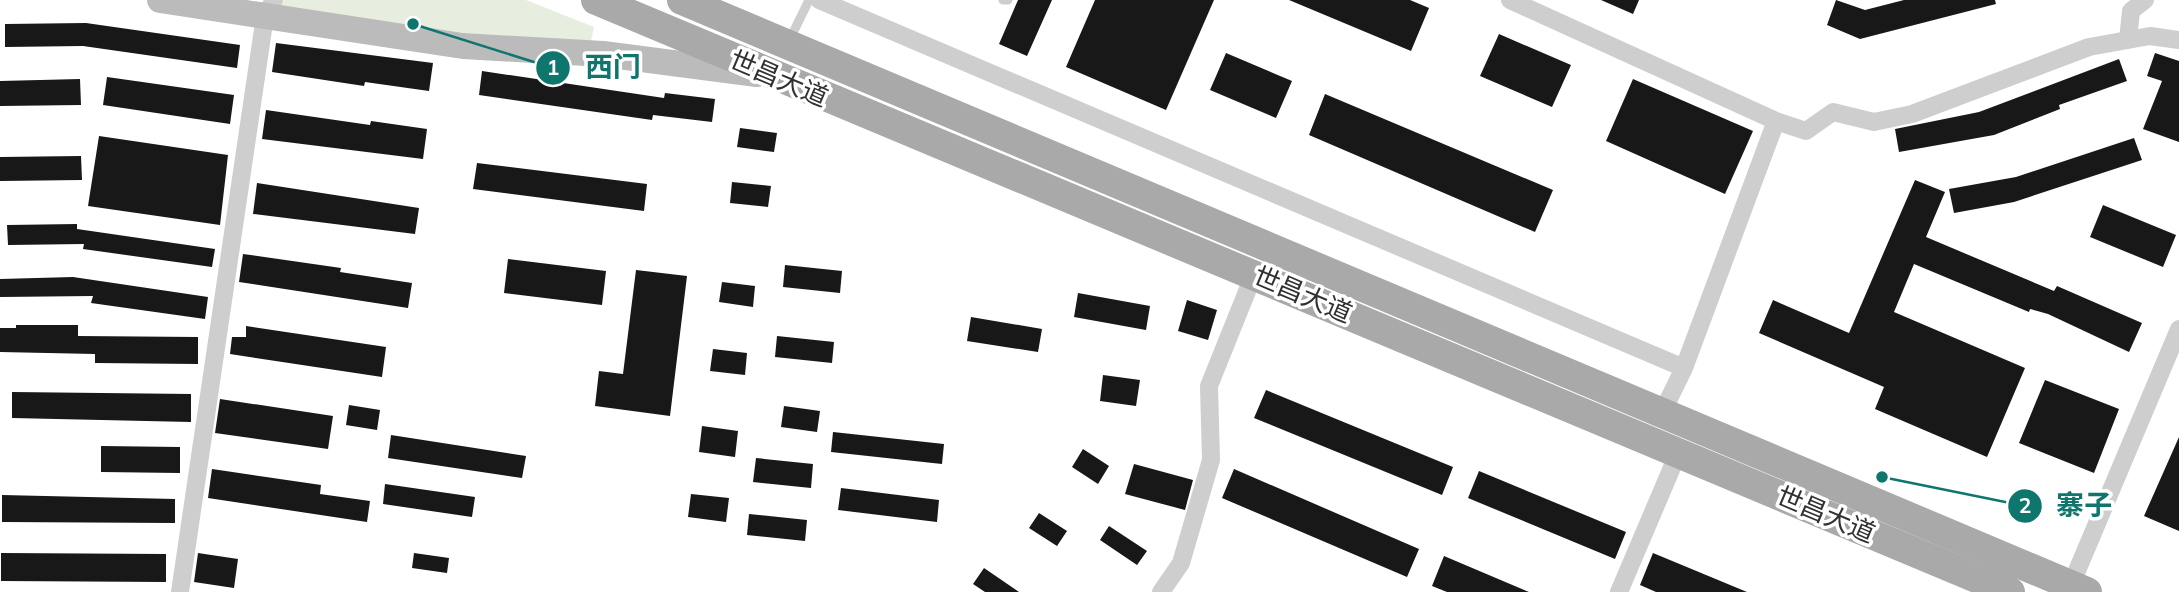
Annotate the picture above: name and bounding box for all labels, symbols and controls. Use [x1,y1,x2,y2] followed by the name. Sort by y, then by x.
[725,42,833,114] street label: 世昌大道
[536,43,655,92] callout: 西门
[585,49,641,84] text: 西门
[547,54,559,80] text: 1
[1249,258,1357,330] street label: 世昌大道
[1772,478,1880,550] street label: 世昌大道
[2007,481,2126,530] callout: 寨子
[2056,487,2112,522] text: 寨子
[2019,492,2031,518] text: 2

